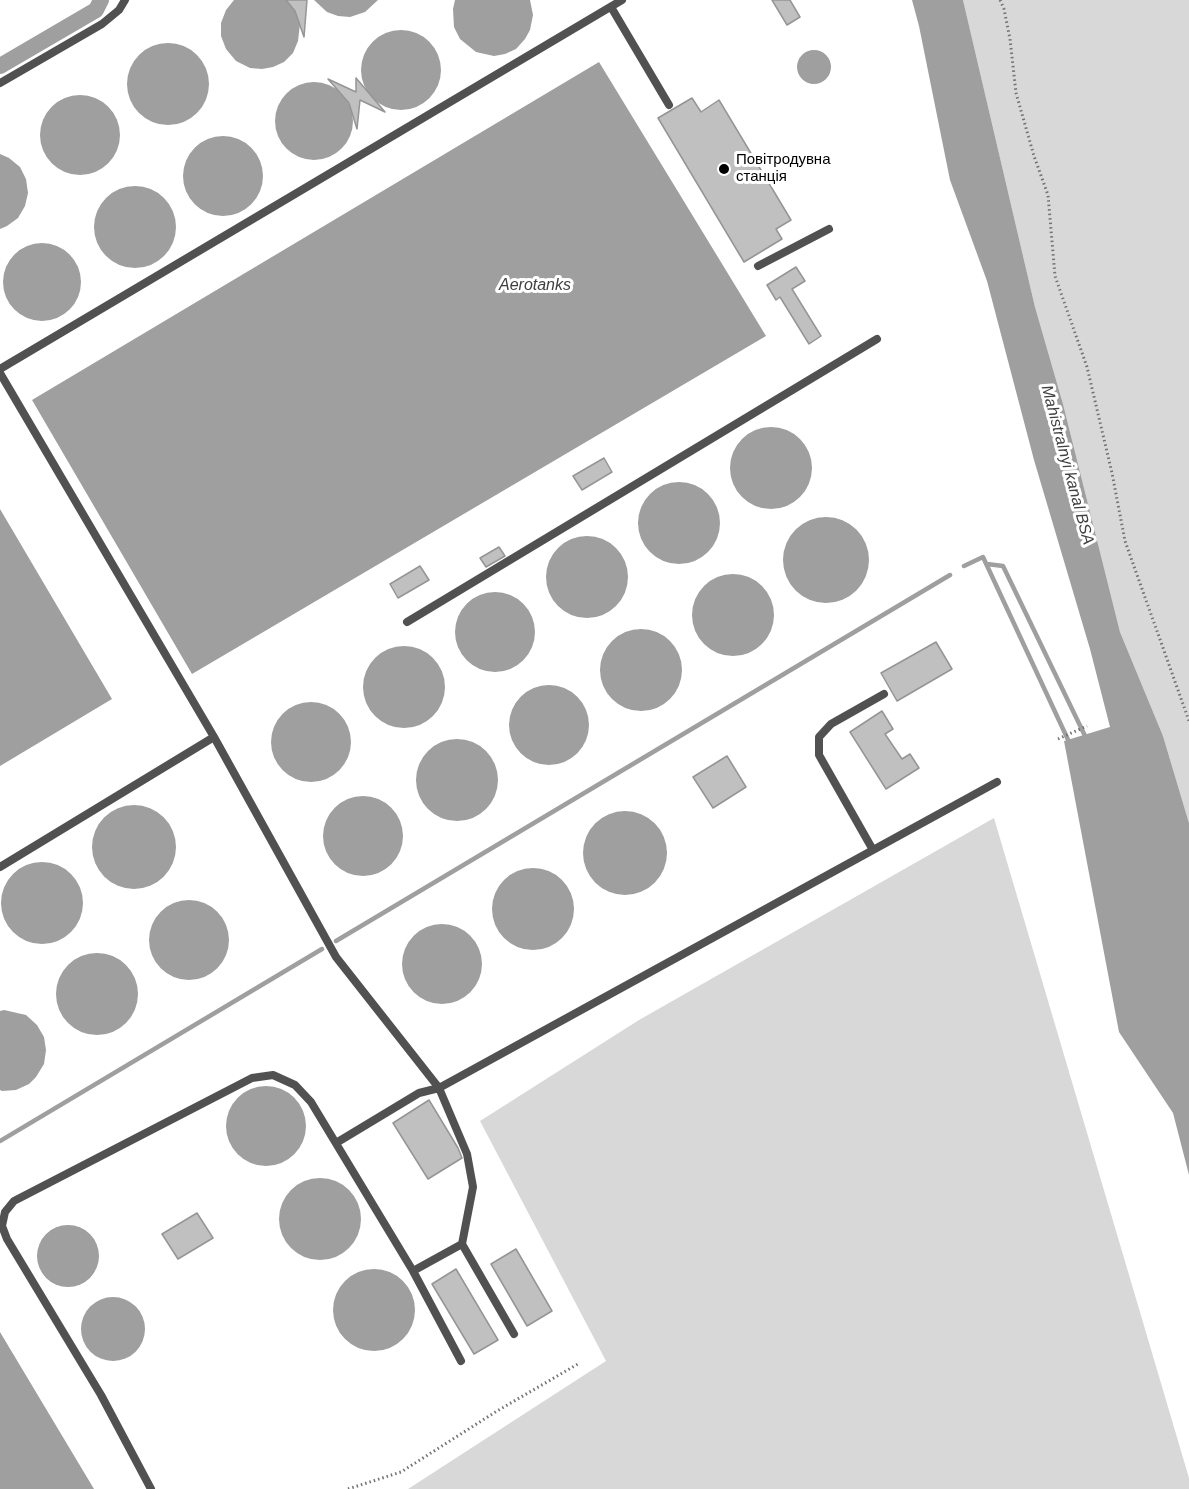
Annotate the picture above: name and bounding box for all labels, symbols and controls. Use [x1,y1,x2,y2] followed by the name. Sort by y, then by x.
[736,151,830,186] place label: Повітродувна станція
[717,162,731,176] marker: Повітродувна станція
[499,276,571,296] water label: Aerotanks
[1036,383,1098,547] water label: Mahistralnyi kanal BSA

